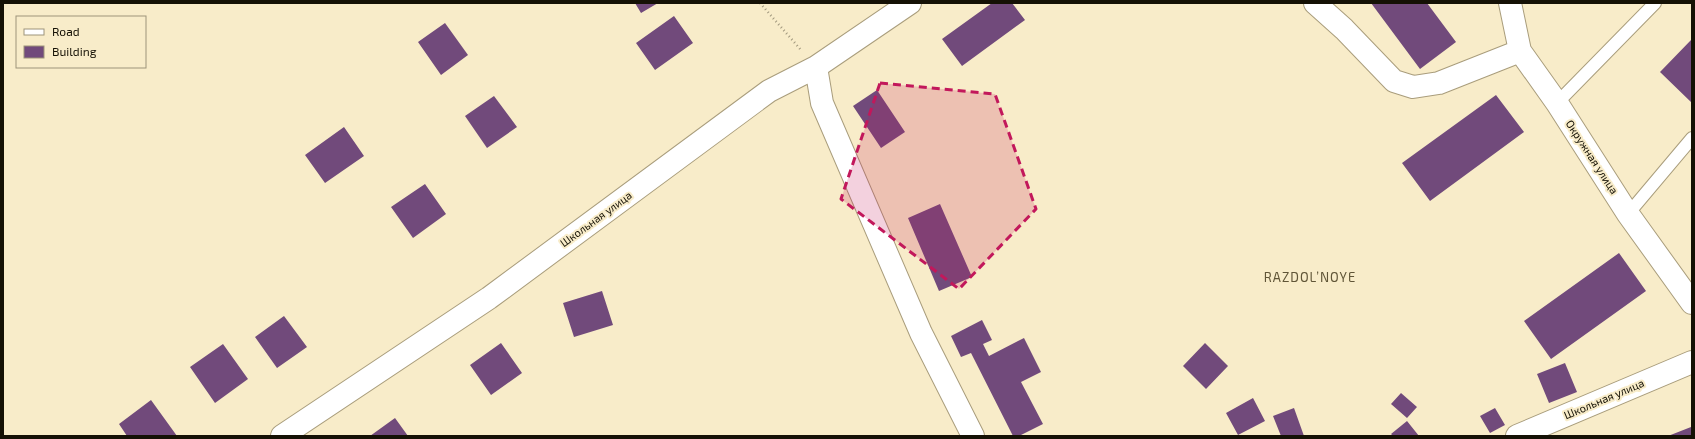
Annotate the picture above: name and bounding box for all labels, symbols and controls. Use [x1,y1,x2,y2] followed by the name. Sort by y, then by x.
[16,16,146,68] legend
[52,24,80,38] text: Road
[52,44,97,58] text: Building
[1563,117,1621,197] street label: Окружная улица
[557,188,635,250] street label: Школьная улица
[1264,269,1356,285] district label: RAZDOL’NOYE
[1562,376,1646,422] street label: Школьная улица

